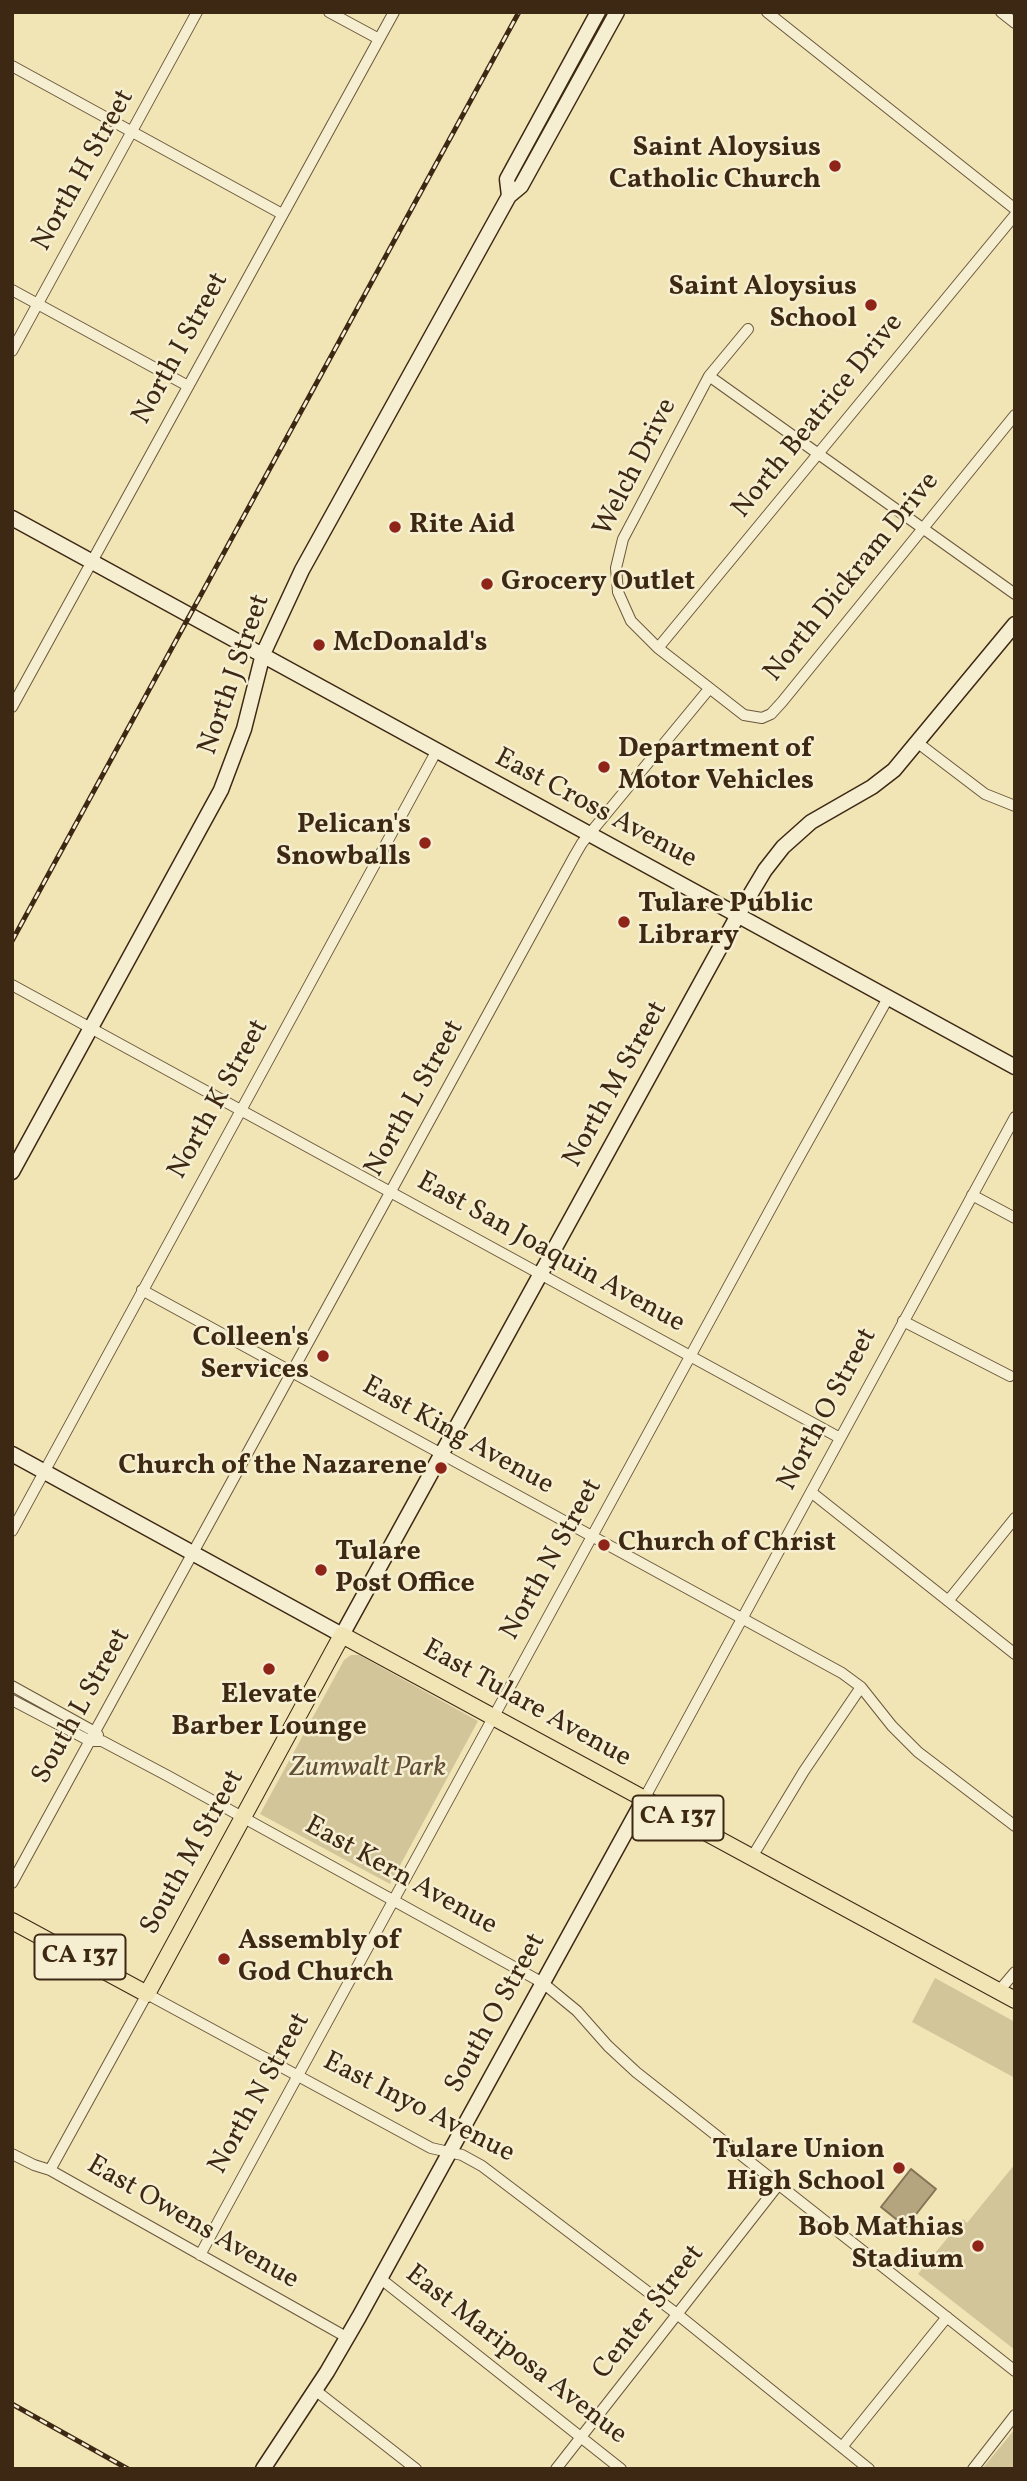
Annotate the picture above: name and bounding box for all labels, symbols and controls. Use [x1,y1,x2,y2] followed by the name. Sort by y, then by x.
[27,84,143,258] street label: North H Street
[609,133,821,199] place label: Saint Aloysius Catholic Church
[827,158,843,174] marker: Saint Aloysius Catholic Church
[126,267,238,431] street label: North I Street
[669,272,857,338] place label: Saint Aloysius School
[863,297,879,313] marker: Saint Aloysius School
[726,308,912,526] street label: North Beatrice Drive
[588,394,686,542] street label: Welch Drive
[758,466,948,690] street label: North Dickram Drive
[409,510,515,544] place label: Rite Aid
[387,519,403,535] marker: Rite Aid
[501,567,695,601] place label: Grocery Outlet
[479,576,495,592] marker: Grocery Outlet
[193,590,279,760] street label: North J Street
[333,628,487,662] place label: McDonald's
[311,637,327,653] marker: McDonald's
[618,734,814,800] place label: Department of Motor Vehicles
[488,743,702,877] street label: East Cross Avenue
[596,759,612,775] marker: Department of Motor Vehicles
[276,810,411,876] place label: Pelican's Snowballs
[417,835,433,851] marker: Pelican's Snowballs
[638,889,813,955] place label: Tulare Public Library
[616,914,632,930] marker: Tulare Public Library
[558,996,676,1174] street label: North M Street
[162,1014,278,1186] street label: North K Street
[359,1015,473,1183] street label: North L Street
[410,1166,690,1342] street label: East San Joaquin Avenue
[192,1323,309,1389] place label: Colleen's Services
[772,1323,886,1497] street label: North O Street
[315,1348,331,1364] marker: Colleen's Services
[355,1370,559,1504] street label: East King Avenue
[118,1451,427,1485] place label: Church of the Nazarene
[433,1460,449,1476] marker: Church of the Nazarene
[495,1473,611,1647] street label: North N Street
[618,1528,836,1562] place label: Church of Christ
[335,1537,475,1603] place label: Tulare Post Office
[596,1537,612,1553] marker: Church of Christ
[313,1562,329,1578] marker: Tulare Post Office
[26,1623,140,1791] street label: South L Street
[416,1634,636,1776] street label: East Tulare Avenue
[261,1661,277,1677] marker: Elevate Barber Lounge
[171,1680,367,1746] place label: Elevate Barber Lounge
[290,1753,446,1787] park label: Zumwalt Park
[135,1765,253,1941] street label: South M Street
[632,1796,724,1840] road number: CA 137
[298,1810,502,1944] street label: East Kern Avenue
[238,1926,400,1992] place label: Assembly of God Church
[439,1928,555,2100] street label: South O Street
[34,1934,126,1980] road number: CA 137
[216,1951,232,1967] marker: Assembly of God Church
[203,2007,319,2181] street label: North N Street
[317,2046,519,2172] street label: East Inyo Avenue
[712,2135,885,2201] place label: Tulare Union High School
[80,2150,304,2298] street label: East Owens Avenue
[891,2160,907,2176] marker: Tulare Union High School
[798,2213,964,2279] place label: Bob Mathias Stadium
[970,2238,986,2254] marker: Bob Mathias Stadium
[587,2239,713,2387] street label: Center Street
[397,2259,633,2453] street label: East Mariposa Avenue

